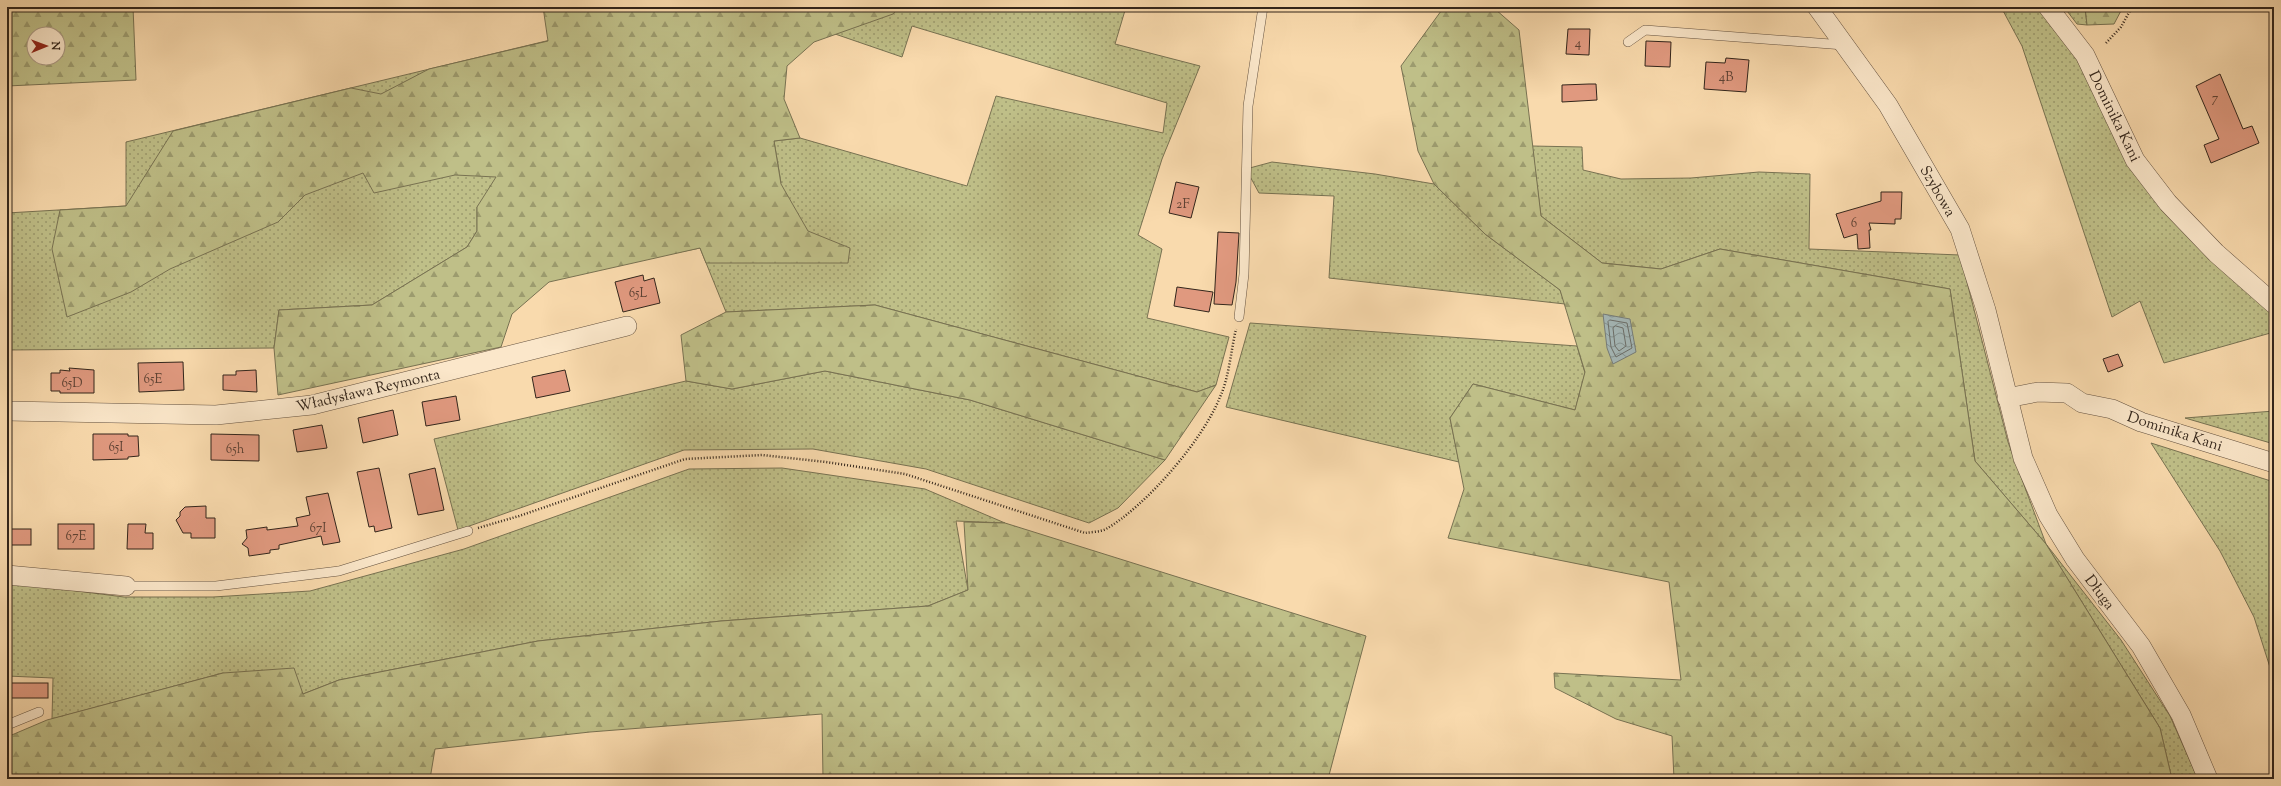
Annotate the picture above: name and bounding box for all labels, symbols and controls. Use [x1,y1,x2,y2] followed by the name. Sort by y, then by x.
[26,26,66,66] north arrow
[1575,35,1582,53] house number: 4
[47,40,63,51] text: N
[2083,68,2145,166] street label: Dominika Kani
[1719,69,1733,87] house number: 4B
[2212,90,2219,108] house number: 7
[1914,162,1960,221] street label: Szybowa
[1176,196,1190,214] house number: 2F
[1851,215,1857,233] house number: 6
[629,285,648,303] house number: 65L
[294,365,443,418] street label: Władysława Reymonta
[144,371,163,389] house number: 65E
[61,375,83,393] house number: 65D
[2124,407,2225,458] street label: Dominika Kani
[108,439,124,457] house number: 65I
[226,441,245,459] house number: 65h
[309,520,327,538] house number: 67I
[66,528,87,546] house number: 67E
[2079,571,2119,615] street label: Długa

